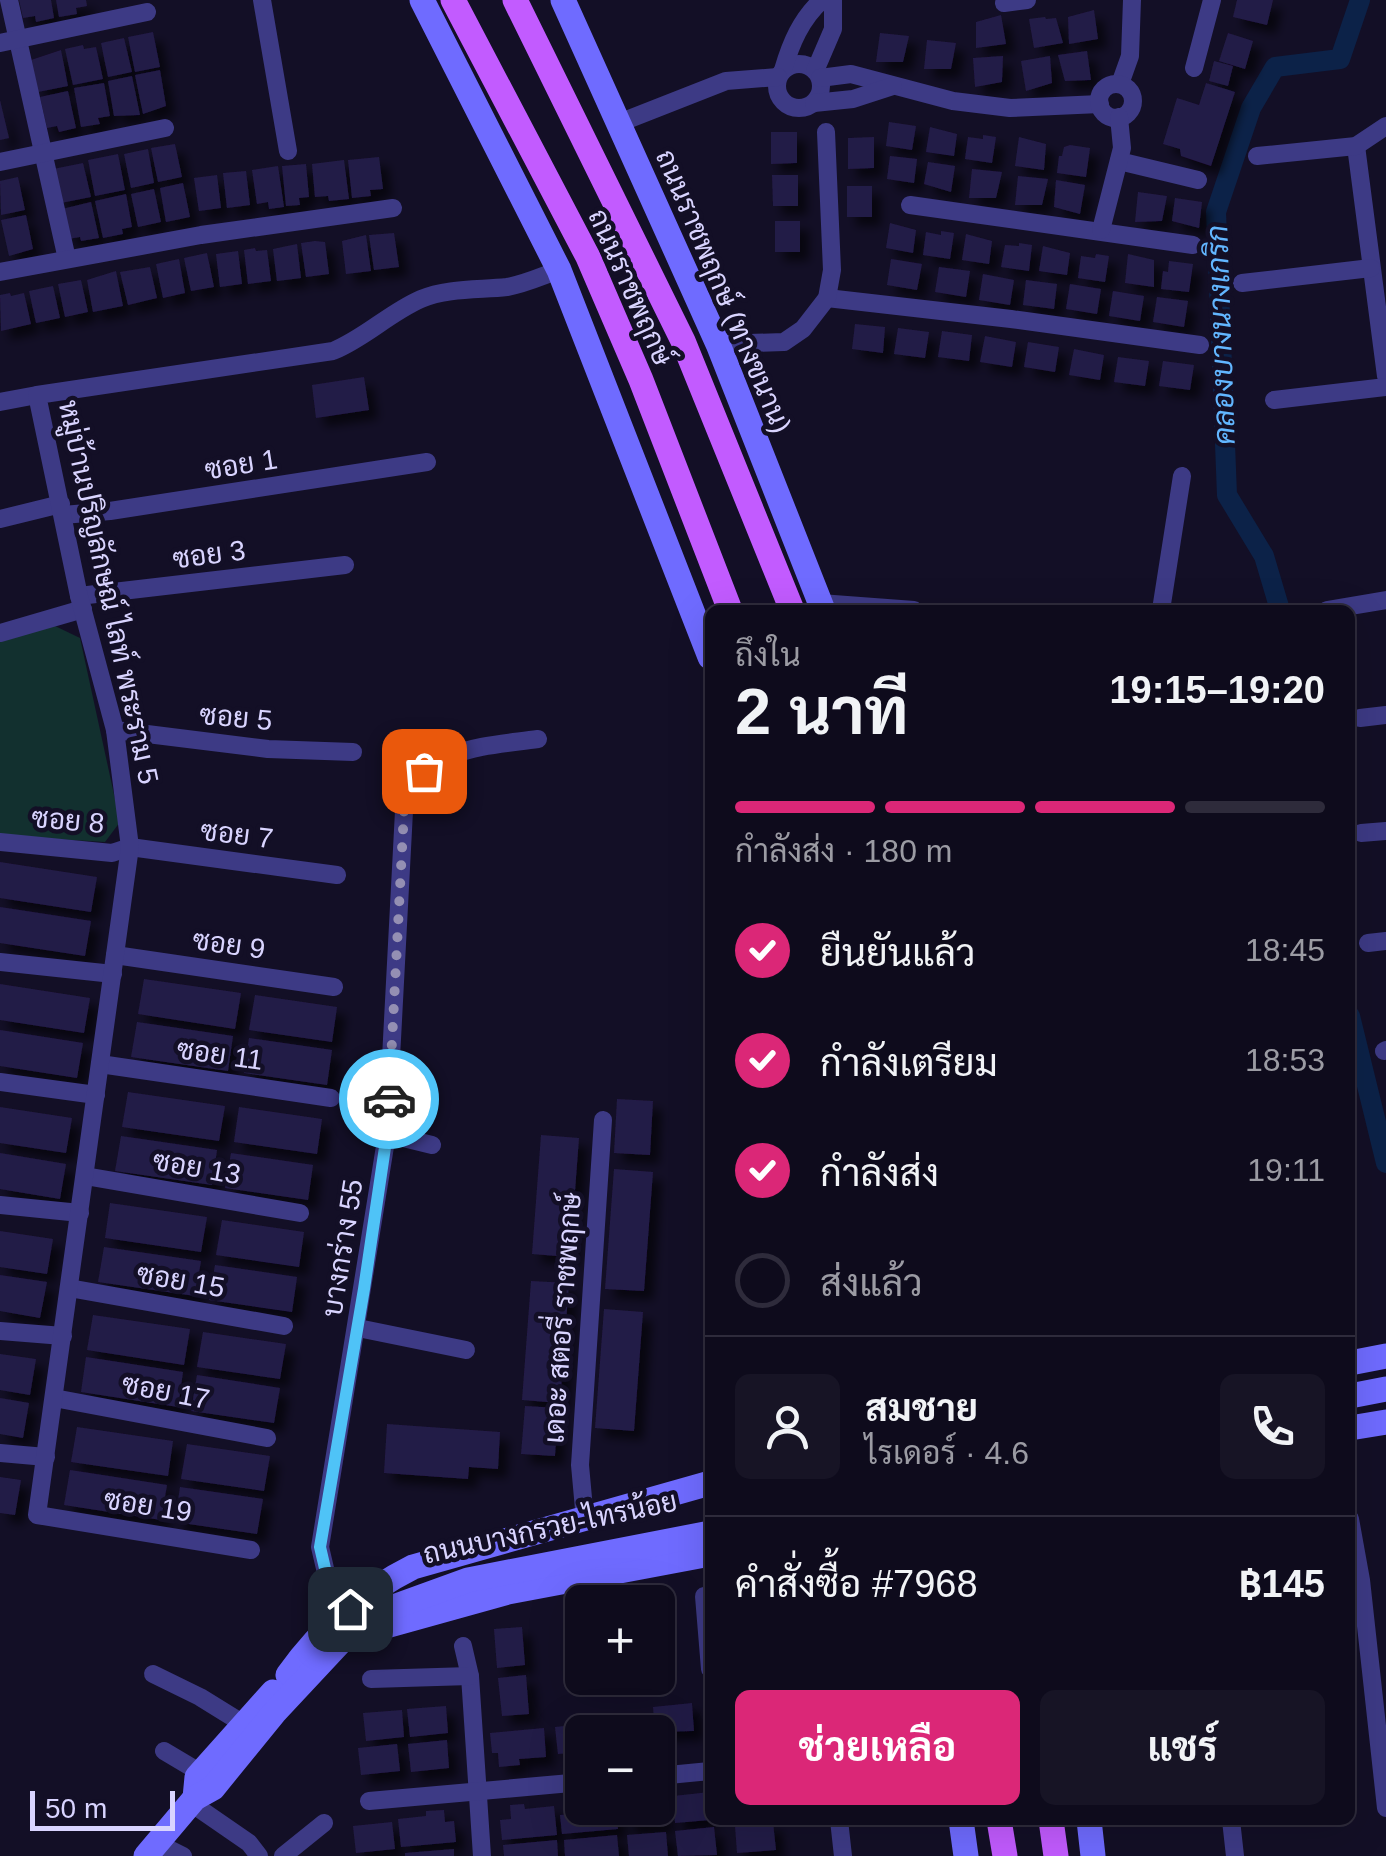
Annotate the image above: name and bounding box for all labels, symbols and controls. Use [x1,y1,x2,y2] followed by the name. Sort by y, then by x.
[648,143,801,438] street label: ถนนราชพฤกษ์ (ทางขนาน)
[580,203,683,372] street label: ถนนราชพฤกษ์
[1200,225,1241,445] water label: คลองบางนางเกริก
[49,397,168,788] street label: หมู่บ้านปริญลักษณ์ ไลท์ พระราม 5
[203,443,280,486] street label: ซอย 1
[171,535,247,574] street label: ซอย 3
[735,637,801,673] text: ถึงใน
[1109,669,1325,711] text: 19:15–19:20
[735,675,909,748] text: 2 นาที
[198,699,274,736] street label: ซอย 5
[382,729,467,814] pin
[397,744,452,799] icon: bag
[30,802,106,839] street label: ซอย 8
[199,815,275,854] street label: ซอย 7
[735,833,953,869] text: กำลังส่ง · 180 m
[735,923,790,978] icon: check
[191,924,267,965] street label: ซอย 9
[820,932,975,974] text: ยืนยันแล้ว
[1245,932,1325,968] text: 18:45
[175,1033,265,1076] street label: ซอย 11
[735,1033,790,1088] icon: check
[820,1042,998,1084] text: กำลังเตรียม
[1245,1042,1325,1078] text: 18:53
[339,1049,439,1149] courier
[362,1072,417,1127] icon: car
[735,1143,790,1198] icon: check
[151,1145,243,1190] street label: ซอย 13
[820,1152,939,1194] text: กำลังส่ง
[1247,1152,1325,1188] text: 19:11
[314,1177,369,1319] street label: บางกร่าง 55
[529,1190,589,1444] street label: เดอะ สตอรี่ ราชพฤกษ์
[135,1258,227,1303] street label: ซอย 15
[820,1262,923,1304] text: ส่งแล้ว
[119,1368,212,1415] street label: ซอย 17
[735,1374,840,1479] button: person
[1220,1374,1325,1479] button: phone
[865,1387,978,1429] text: สมชาย
[865,1435,1029,1471] text: ไรเดอร์ · 4.6
[419,1482,680,1570] street label: ถนนบางกรวย-ไทรน้อย
[102,1483,194,1528] street label: ซอย 19
[735,1563,978,1605] text: คำสั่งซื้อ #7968
[1239,1563,1325,1605] text: ฿145
[308,1567,393,1652] pin
[323,1582,378,1637] icon: home
[565,1585,675,1825] map controls
[565,1585,675,1695] button: +
[735,1690,1020,1805] button: ช่วยเหลือ
[1040,1690,1325,1805] button: แชร์
[565,1715,675,1825] button: −
[30,1786,175,1830] scale bar
[45,1793,107,1824] text: 50 m

